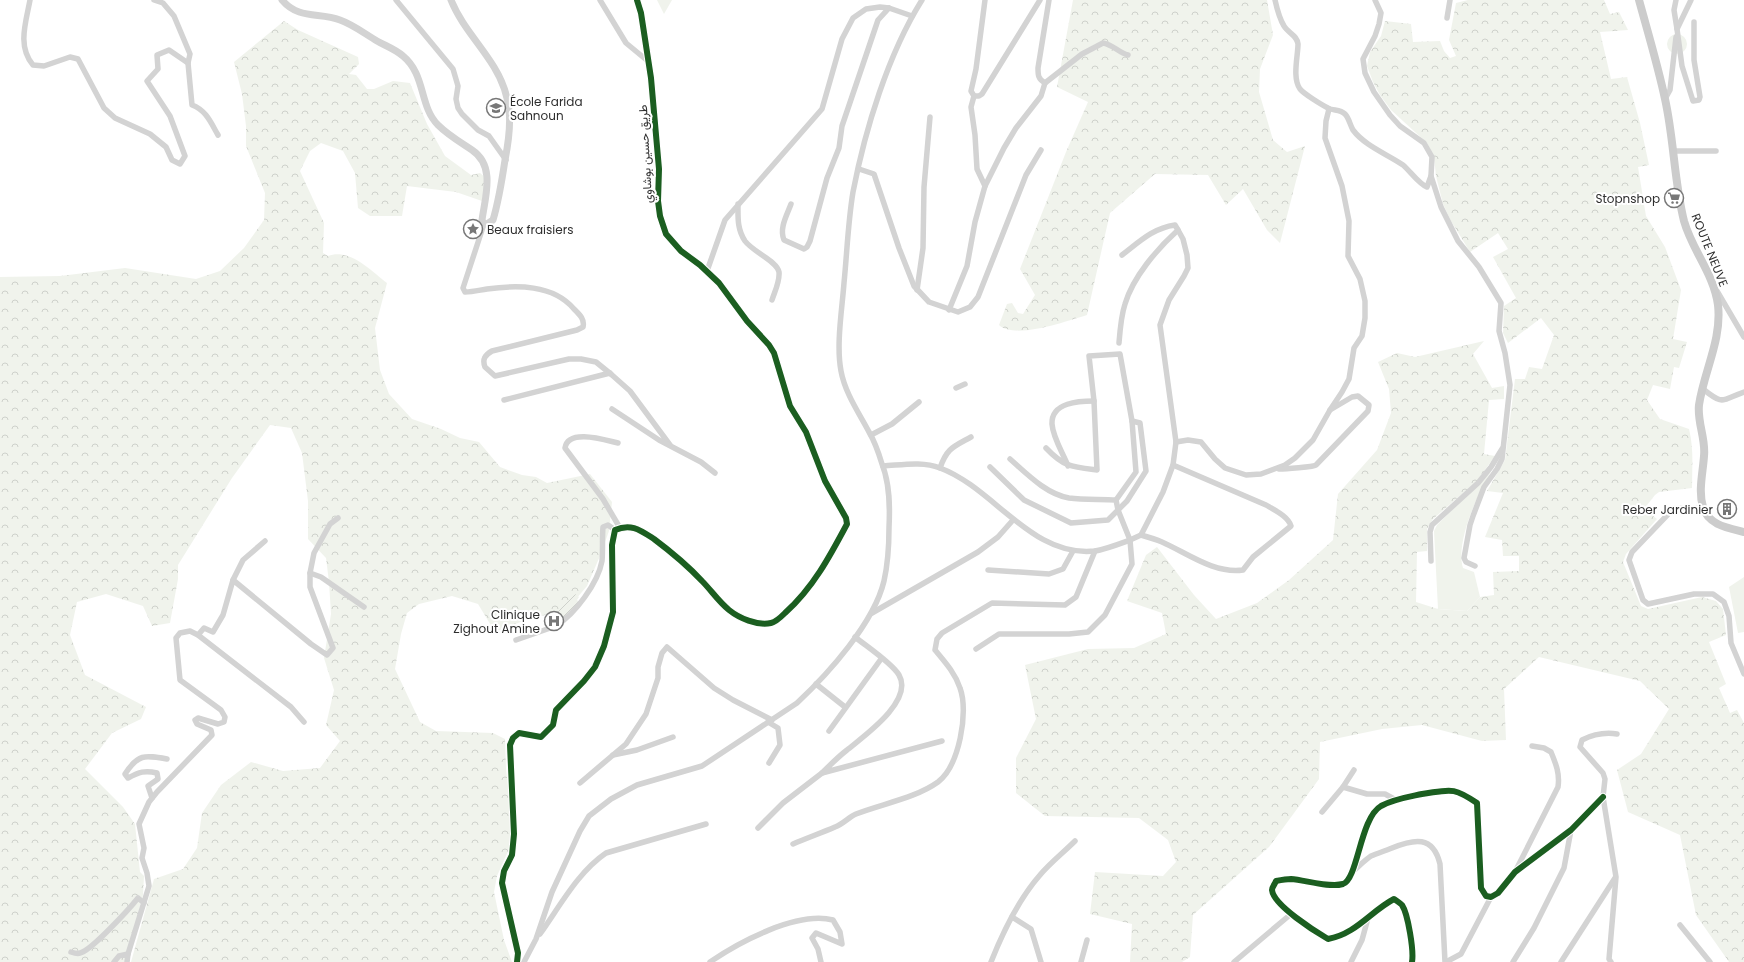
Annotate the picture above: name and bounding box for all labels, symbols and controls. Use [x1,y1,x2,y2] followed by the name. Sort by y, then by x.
[510,93,583,124] place label: École Farida Sahnoun
[485,97,507,119] school or university icon: École Farida Sahnoun
[634,104,658,204] street label: طريق حسين بوشاوي
[1663,187,1685,209] supermarket icon: Stopnshop
[1595,190,1660,207] place label: Stopnshop
[1688,211,1732,289] street label: ROUTE NEUVE
[462,218,484,240] place icon: Beaux fraisiers
[487,221,573,238] place label: Beaux fraisiers
[1716,498,1738,520] building icon: Reber Jardinier
[1622,501,1714,518] place label: Reber Jardinier
[453,606,540,637] place label: Clinique Zighout Amine
[543,610,565,632] hospital icon: Clinique Zighout Amine

